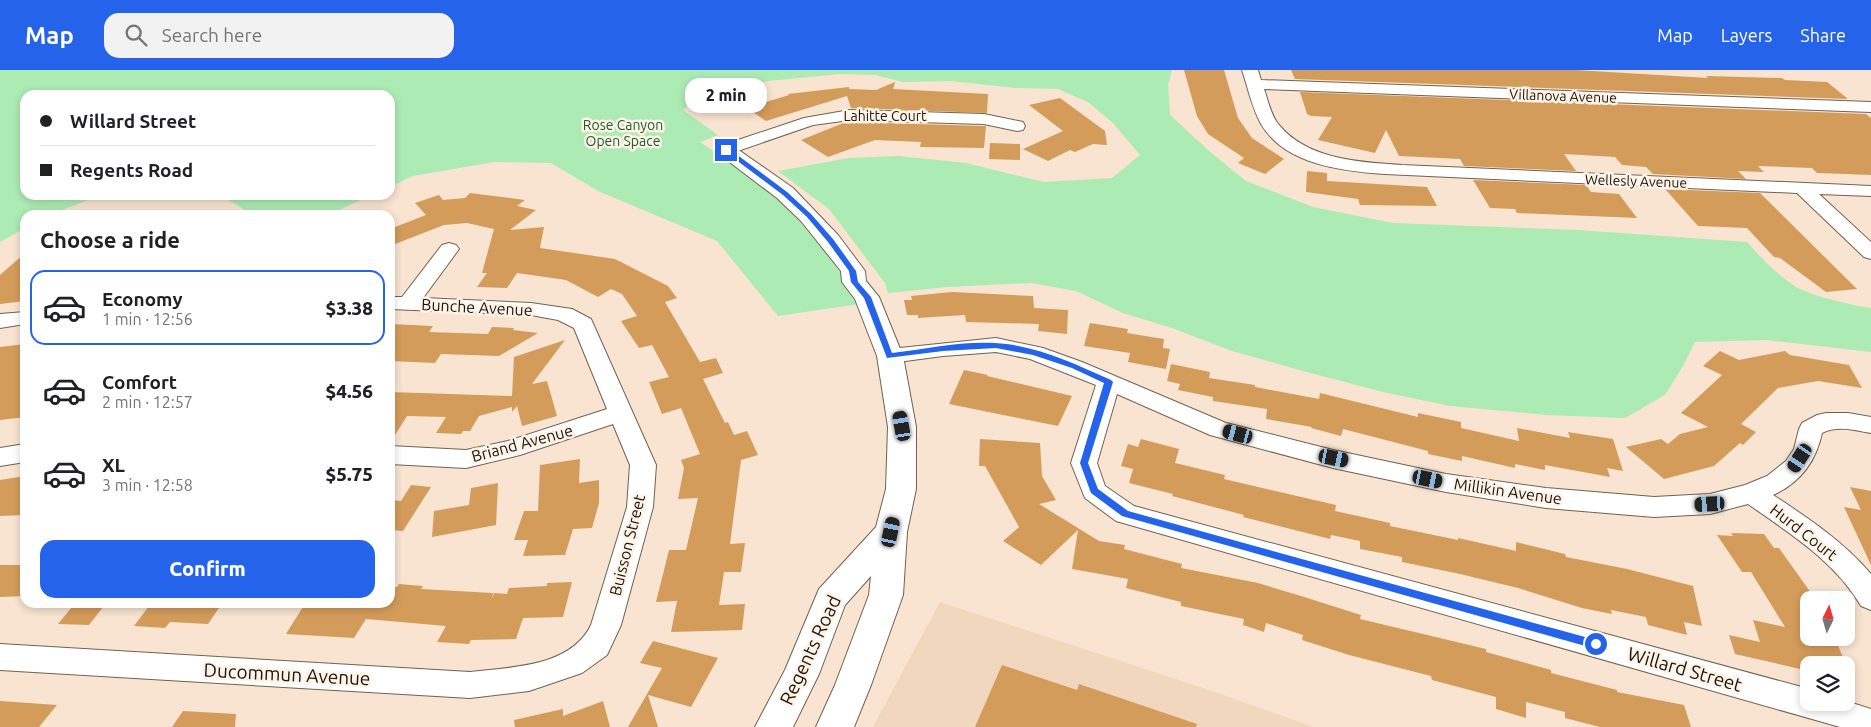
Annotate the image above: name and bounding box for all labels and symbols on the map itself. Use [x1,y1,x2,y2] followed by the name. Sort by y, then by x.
[685,78,767,112] callout: 2 min
[1509,86,1617,106] street label: Villanova Avenue
[843,108,927,124] street label: Lahitte Court
[583,117,663,149] park label: Rose Canyon Open Space
[715,139,737,161] route end
[1585,171,1687,191] street label: Wellesly Avenue
[421,295,533,319] street label: Bunche Avenue
[892,410,911,442] car
[469,421,575,465] street label: Briand Avenue
[1221,423,1254,445] car
[1785,441,1814,475] car
[1317,448,1350,468] car
[1411,469,1444,489] car
[1453,475,1563,507] street label: Millikin Avenue
[606,492,648,598] street label: Buisson Street
[1694,496,1725,512] car
[1767,500,1842,564] street label: Hurd Court
[880,516,901,548] car
[1800,591,1855,646] north arrow
[775,592,845,708] street label: Regents Road
[1585,633,1607,655] route start
[1625,642,1745,696] street label: Willard Street
[203,659,371,689] street label: Ducommun Avenue

